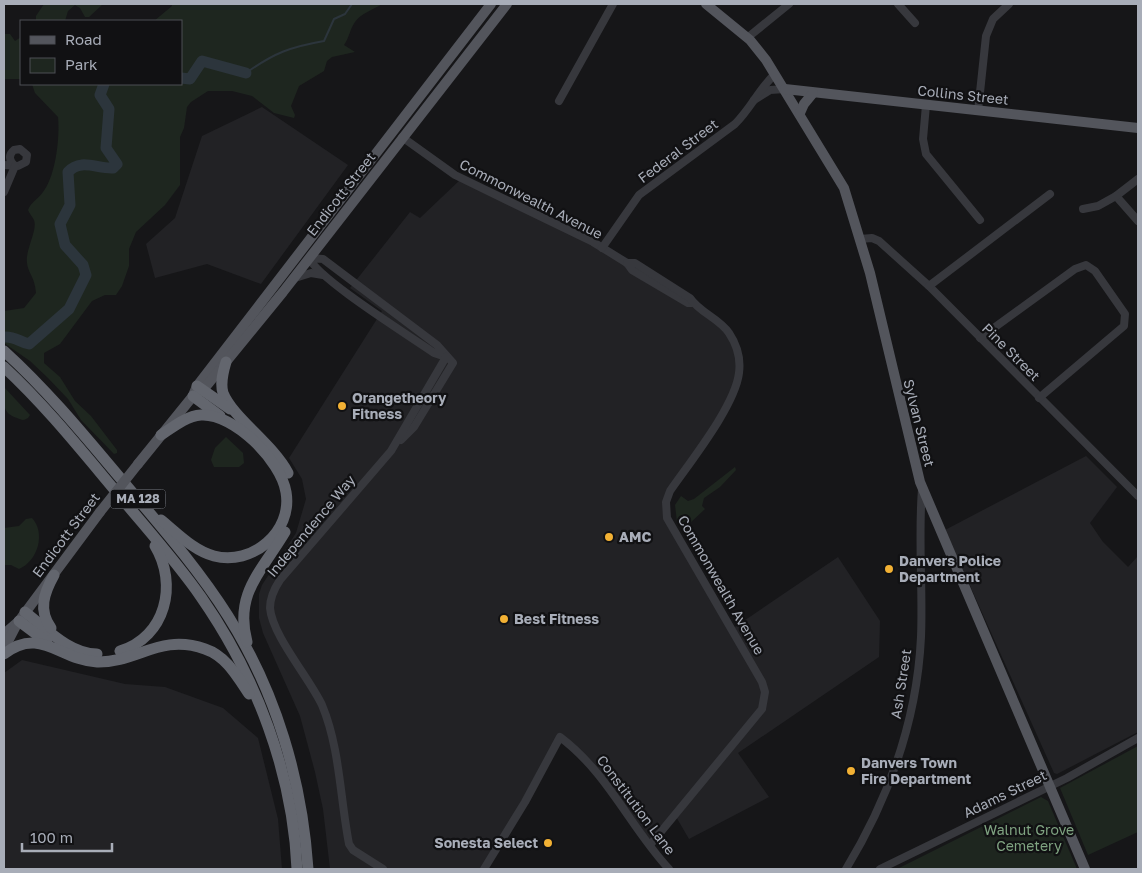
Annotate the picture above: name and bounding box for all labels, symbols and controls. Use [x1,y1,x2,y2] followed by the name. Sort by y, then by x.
[20,20,182,85] legend
[65,30,102,48] text: Road
[65,55,98,73] text: Park
[917,81,1009,108] street label: Collins Street
[634,115,721,186] street label: Federal Street
[303,148,379,239] street label: Endicott Street
[457,155,606,242] street label: Commonwealth Avenue
[979,319,1044,384] street label: Pine Street
[900,377,939,468] street label: Sylvan Street
[352,389,447,422] place label: Orangetheory Fitness
[336,400,348,412] marker: Orangetheory Fitness
[263,471,358,580] street label: Independence Way
[28,489,103,580] street label: Endicott Street
[110,489,166,508] road number: MA 128
[675,512,768,657] street label: Commonwealth Avenue
[619,528,651,545] place label: AMC
[603,531,615,543] marker: AMC
[899,552,1001,585] place label: Danvers Police Department
[883,563,895,575] marker: Danvers Police Department
[514,610,599,627] place label: Best Fitness
[498,613,510,625] marker: Best Fitness
[887,648,914,720] street label: Ash Street
[594,752,679,858] street label: Constitution Lane
[861,754,971,787] place label: Danvers Town Fire Department
[845,765,857,777] marker: Danvers Town Fire Department
[960,766,1049,821] street label: Adams Street
[22,820,112,852] scale bar
[984,821,1074,854] park label: Walnut Grove Cemetery
[30,828,73,846] text: 100 m
[434,834,538,851] place label: Sonesta Select
[542,837,554,849] marker: Sonesta Select

